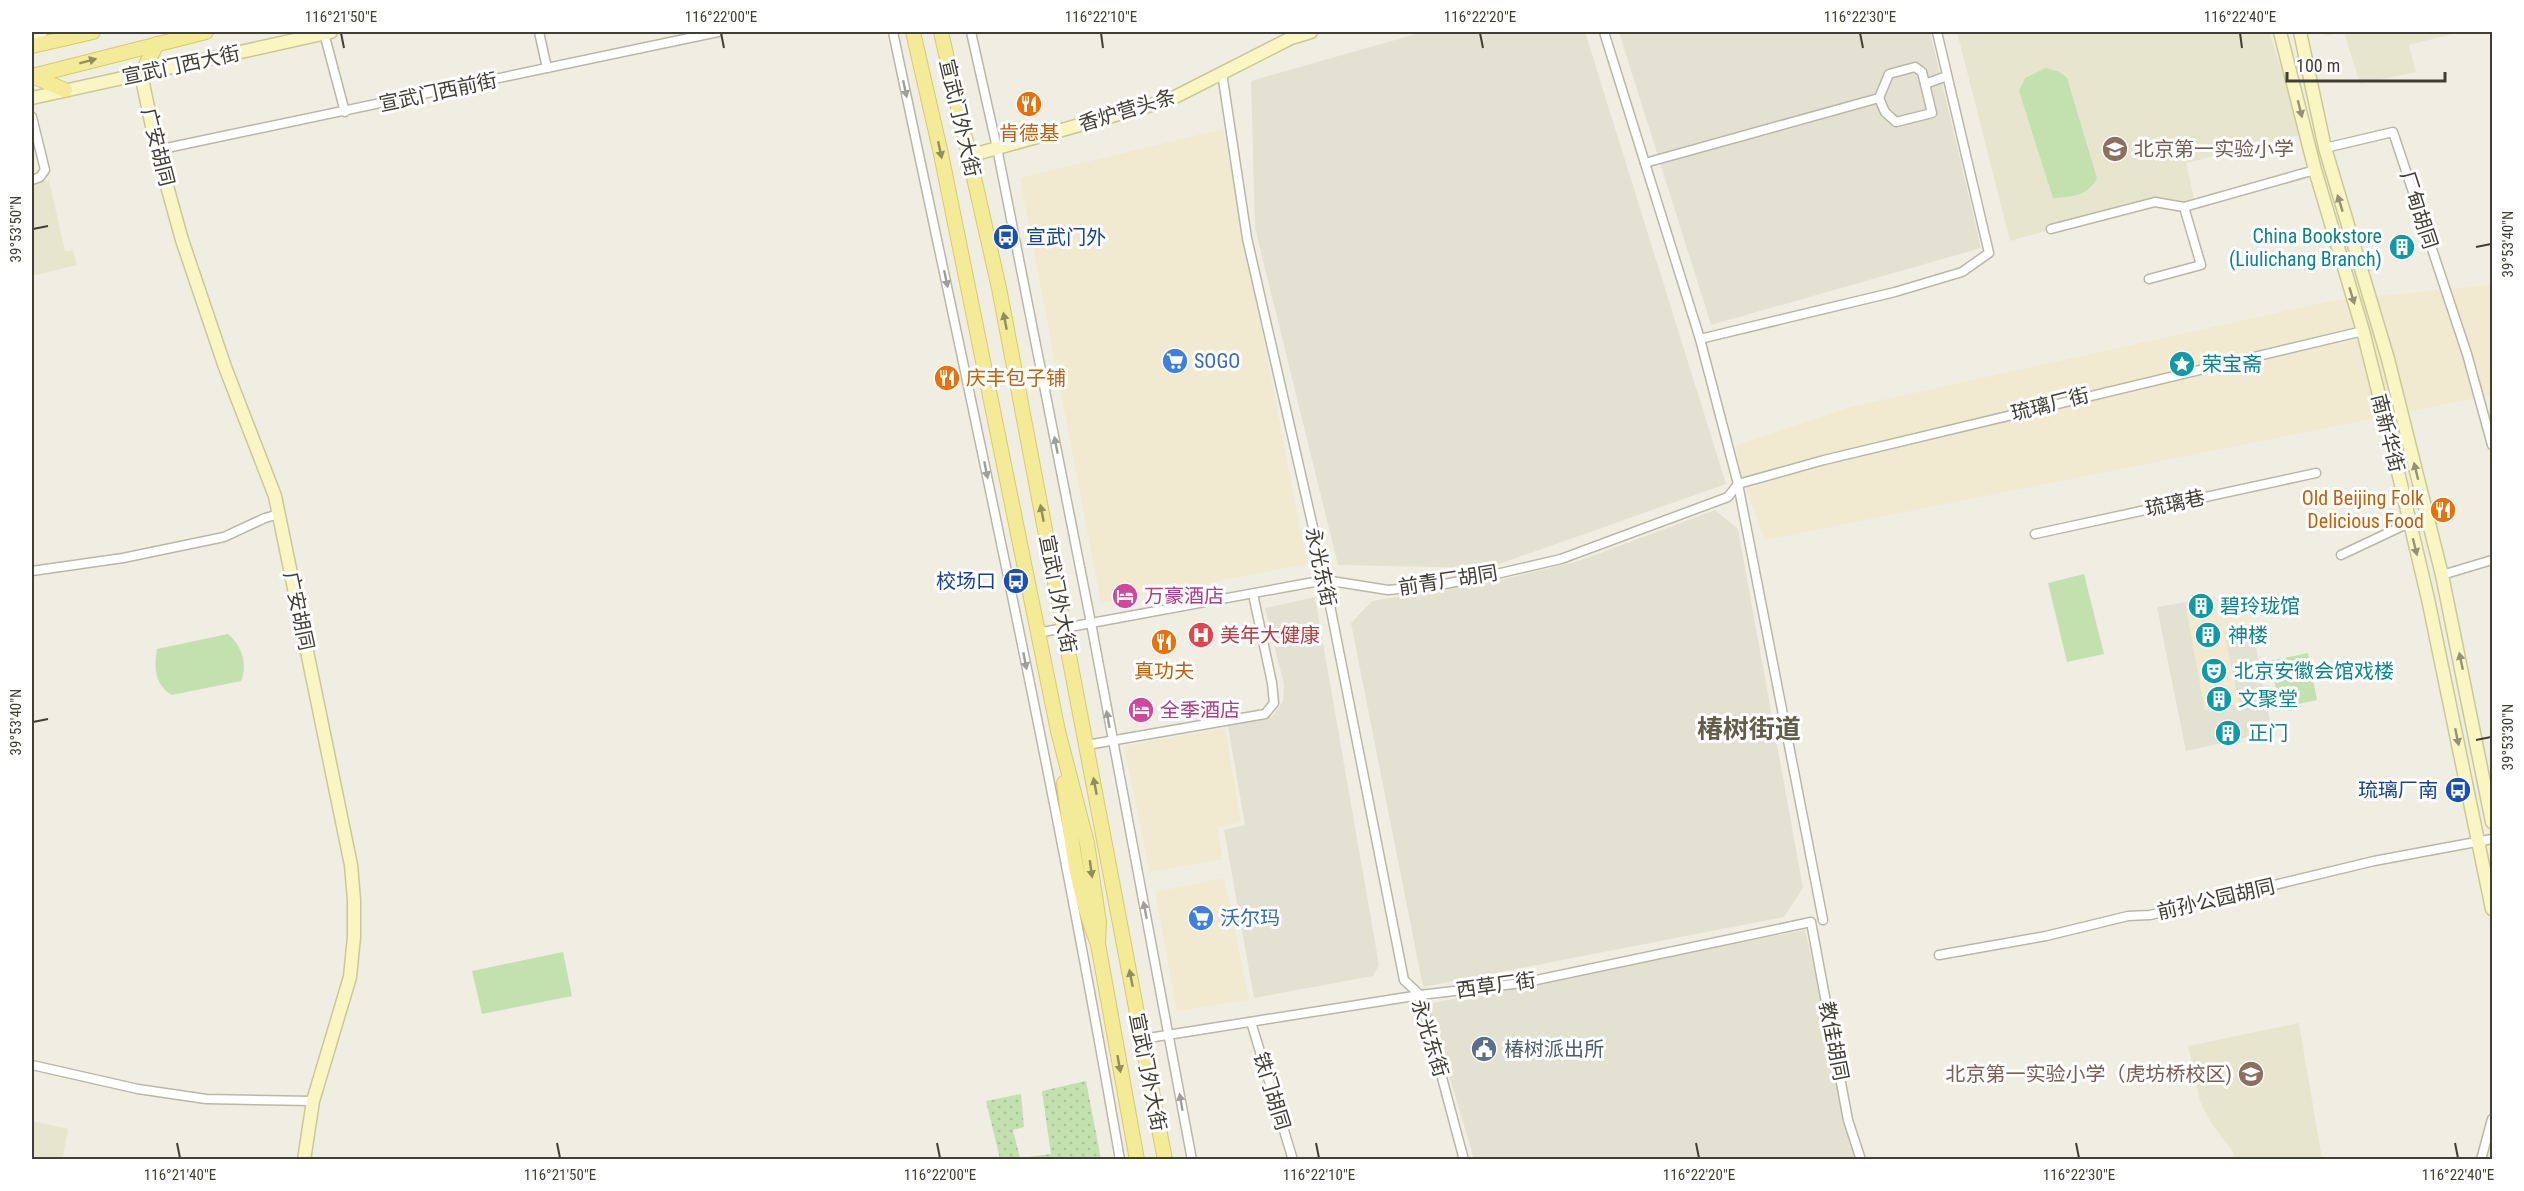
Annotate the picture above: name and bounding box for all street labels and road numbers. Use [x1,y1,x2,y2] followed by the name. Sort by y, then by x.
[120,41,242,89] street label: 宣武门西大街
[935,57,985,179] street label: 宣武门外大街
[377,68,499,116] street label: 宣武门西前街
[1076,84,1178,136] street label: 香炉营头条
[137,105,179,189] street label: 广安胡同
[2395,168,2443,252] street label: 厂甸胡同
[2008,383,2092,425] street label: 琉璃厂街
[2367,391,2409,475] street label: 南新华街
[2143,485,2207,521] street label: 琉璃巷
[1301,525,1341,609] street label: 永光东街
[1035,533,1081,655] street label: 宣武门外大街
[1397,560,1499,600] street label: 前青厂胡同
[279,569,319,653] street label: 广安胡同
[2155,874,2277,924] street label: 前孙公园胡同
[1455,968,1537,1002] street label: 西草厂街
[1407,996,1453,1080] street label: 永光东街
[1815,999,1853,1083] street label: 教佳胡同
[1125,1011,1171,1133] street label: 宣武门外大街
[1249,1049,1295,1133] street label: 铁门胡同

